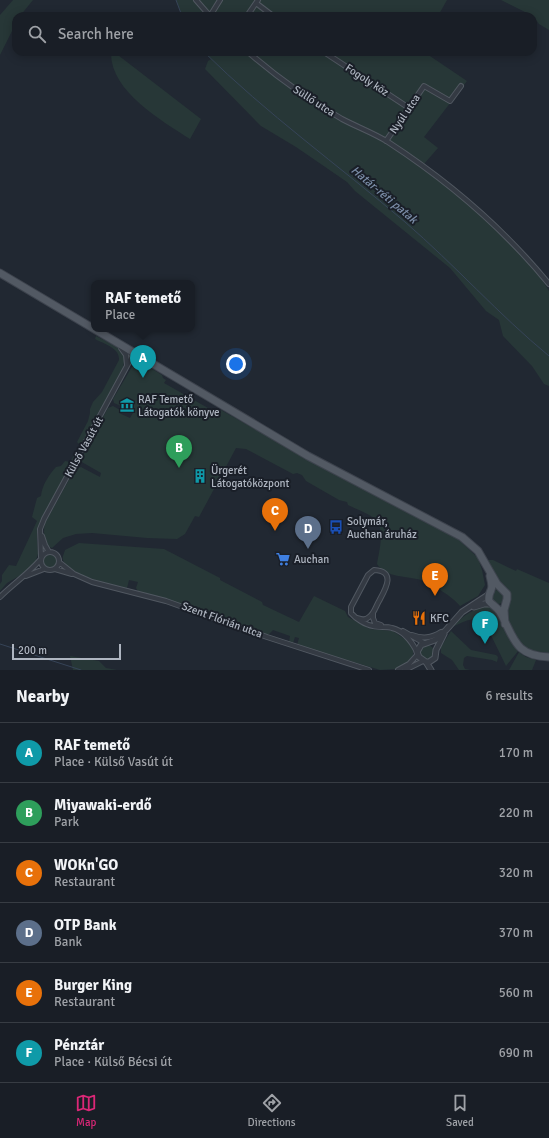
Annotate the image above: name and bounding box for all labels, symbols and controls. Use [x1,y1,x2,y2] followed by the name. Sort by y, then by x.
[12,12,537,56] search box
[26,23,48,45] icon: search
[58,25,134,43] text: Search here
[343,61,391,99] street label: Fogoly köz
[291,83,338,119] street label: Süllő utca
[387,91,423,136] street label: Nyúl utca
[348,163,421,228] water label: Határ-réti patak
[91,280,195,332] popup
[105,289,181,307] text: RAF temető
[105,307,135,323] text: Place
[130,345,156,378] pin: A
[226,354,246,374] your location
[138,393,220,419] place label: RAF Temető Látogatók könyve
[119,397,135,413] museum icon: RAF Temető Látogatók könyve
[62,414,106,479] street label: Külső Vasút út
[166,435,192,468] pin: B
[211,463,290,490] place label: Ürgerét Látogatóközpont
[192,468,208,484] building icon: Ürgerét Látogatóközpont
[262,498,288,531] pin: C
[347,515,417,541] place label: Solymár, Auchan áruház
[295,516,321,549] pin: D
[328,519,344,535] bus stop icon: Solymár, Auchan áruház
[275,551,291,567] supermarket icon: Auchan
[294,553,329,566] place label: Auchan
[422,563,448,596] pin: E
[180,599,265,641] street label: Szent Flórián utca
[411,610,427,626] restaurant icon: KFC
[472,611,498,644] pin: F
[430,612,449,625] place label: KFC
[12,642,121,661] scale bar
[18,644,47,657] text: 200 m
[16,686,69,707] text: Nearby
[485,688,533,704] text: 6 results
[54,736,130,754] text: RAF temető
[25,745,33,761] text: A
[499,745,533,761] text: 170 m
[54,754,173,770] text: Place · Külső Vasút út
[54,796,152,814] text: Miyawaki-erdő
[25,805,33,821] text: B
[499,805,533,821] text: 220 m
[54,814,79,830] text: Park
[54,856,118,874] text: WOKn'GO
[25,865,33,881] text: C
[499,865,533,881] text: 320 m
[54,874,115,890] text: Restaurant
[54,916,117,934] text: OTP Bank
[25,925,33,941] text: D
[499,925,533,941] text: 370 m
[54,934,82,950] text: Bank
[54,976,132,994] text: Burger King
[25,985,33,1001] text: E
[499,985,533,1001] text: 560 m
[54,994,115,1010] text: Restaurant
[54,1036,104,1054] text: Pénztár
[26,1045,32,1061] text: F
[499,1045,533,1061] text: 690 m
[54,1054,172,1070] text: Place · Külső Bécsi út
[75,1092,97,1129] tab: Map
[248,1092,296,1129] tab: Directions
[446,1092,474,1129] tab: Saved

